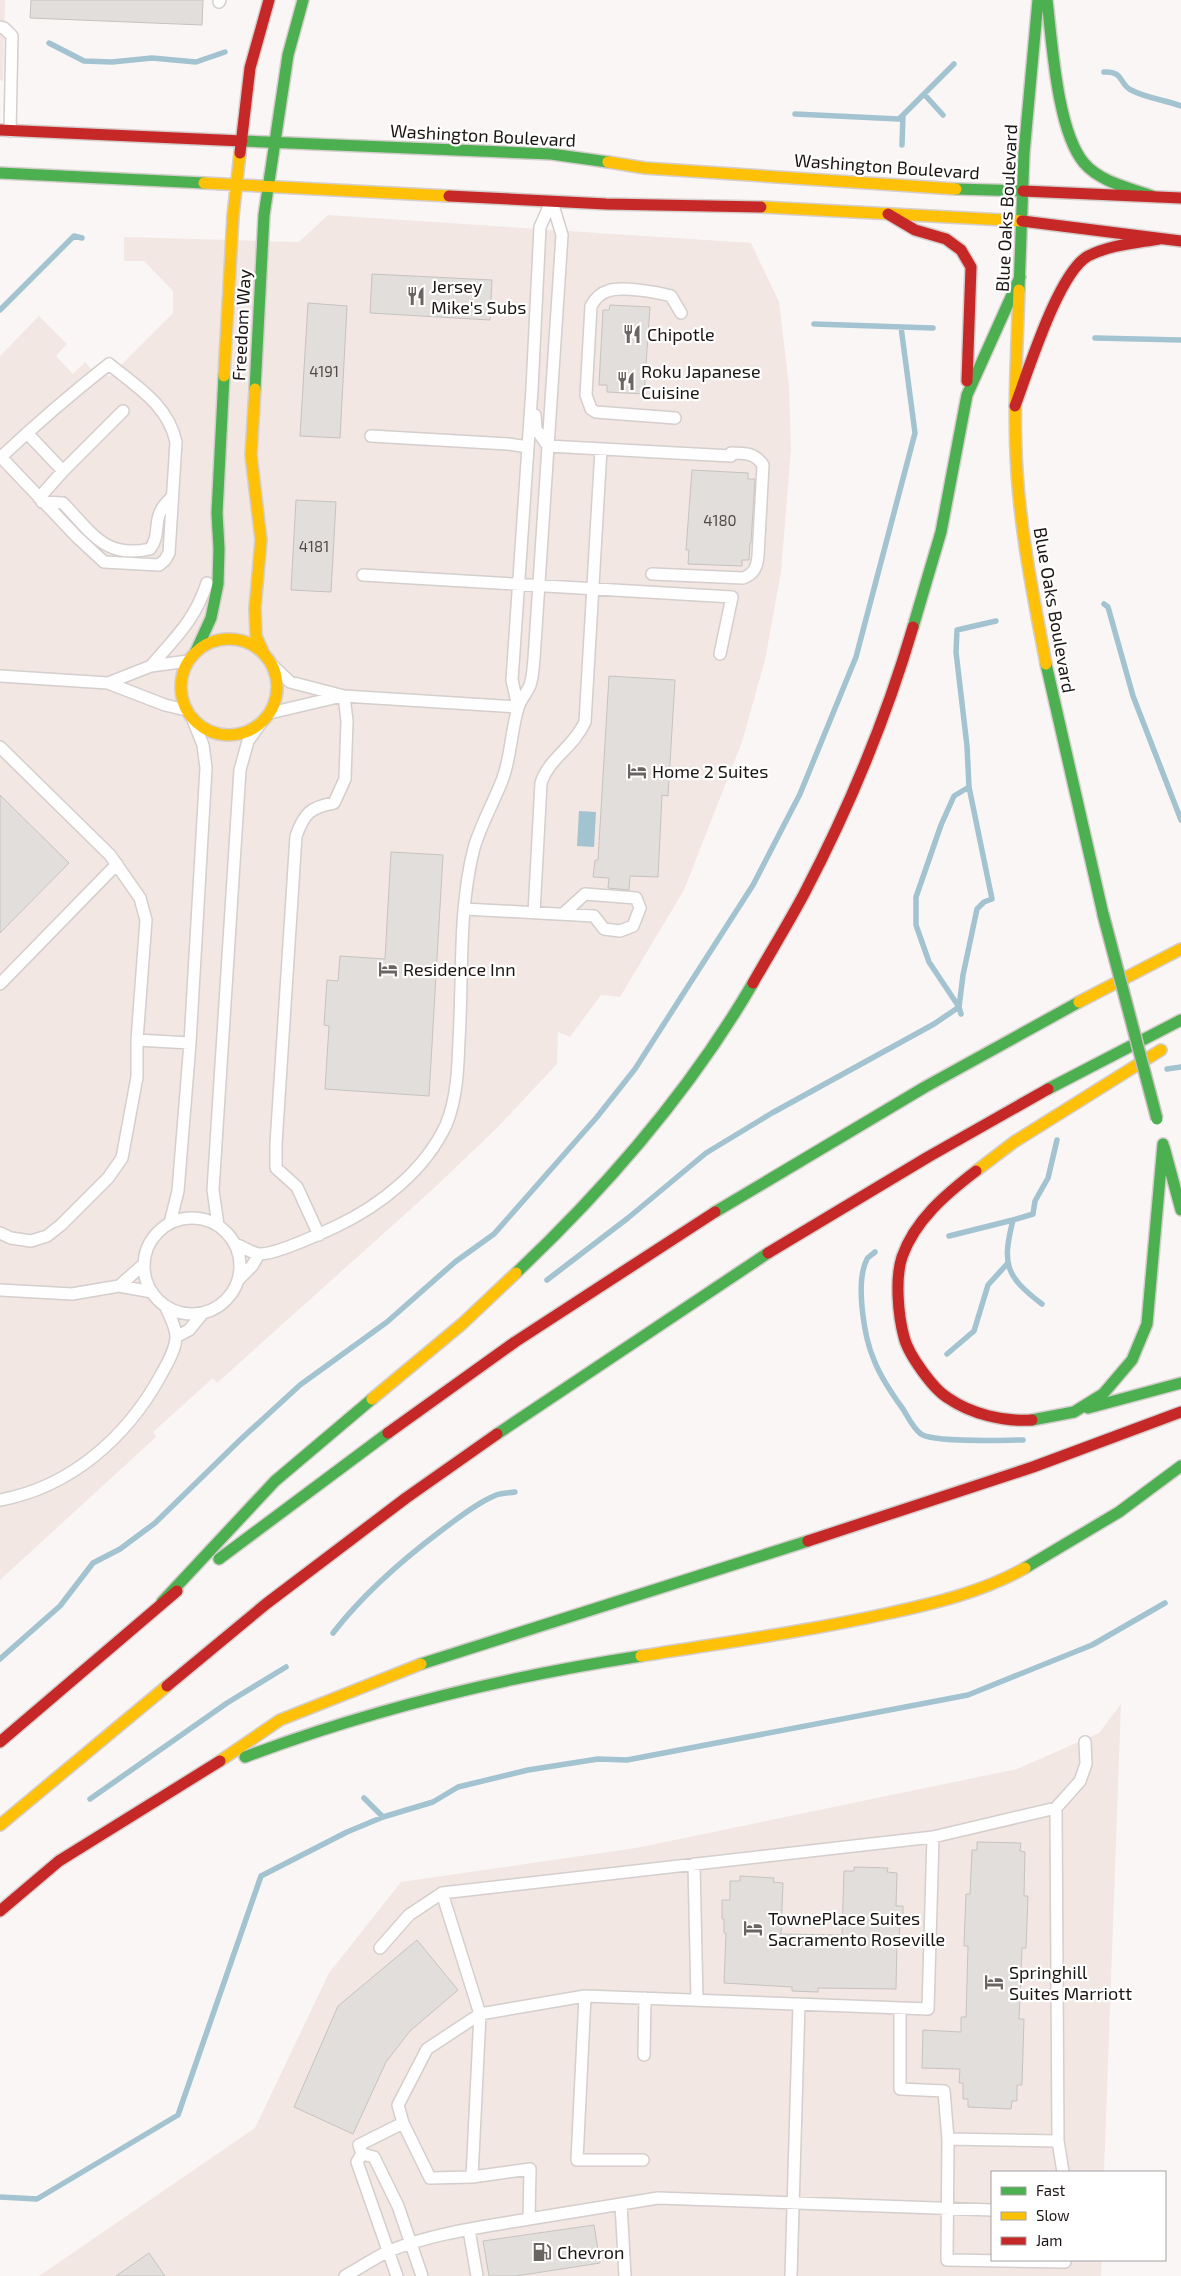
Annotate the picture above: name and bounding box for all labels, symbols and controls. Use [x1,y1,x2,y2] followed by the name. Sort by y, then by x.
[389,119,577,151] street label: Washington Boulevard
[991,124,1021,292] street label: Blue Oaks Boulevard
[793,149,981,183] street label: Washington Boulevard
[227,268,255,382] street label: Freedom Way
[431,275,526,318] place label: Jersey Mike's Subs
[405,285,427,307] restaurant icon: Jersey Mike's Subs
[621,323,643,345] restaurant icon: Chipotle
[647,323,715,345] place label: Chipotle
[641,360,761,403] place label: Roku Japanese Cuisine
[309,362,339,380] house number: 4191
[615,370,637,392] restaurant icon: Roku Japanese Cuisine
[703,511,737,529] house number: 4180
[1030,525,1080,695] street label: Blue Oaks Boulevard
[299,537,329,555] house number: 4181
[626,760,648,782] hotel icon: Home 2 Suites
[652,760,768,782] place label: Home 2 Suites
[377,958,399,980] hotel icon: Residence Inn
[403,958,516,980] place label: Residence Inn
[768,1907,945,1950] place label: TownePlace Suites Sacramento Roseville
[742,1917,764,1939] hotel icon: TownePlace Suites Sacramento Roseville
[1009,1961,1132,2004] place label: Springhill Suites Marriott
[983,1971,1005,1993] hotel icon: Springhill Suites Marriott
[991,2171,1166,2261] legend
[1036,2181,1066,2199] text: Fast
[1036,2206,1070,2224] text: Slow
[1036,2231,1062,2249] text: Jam
[531,2241,553,2263] fuel station icon: Chevron
[557,2241,625,2263] place label: Chevron

